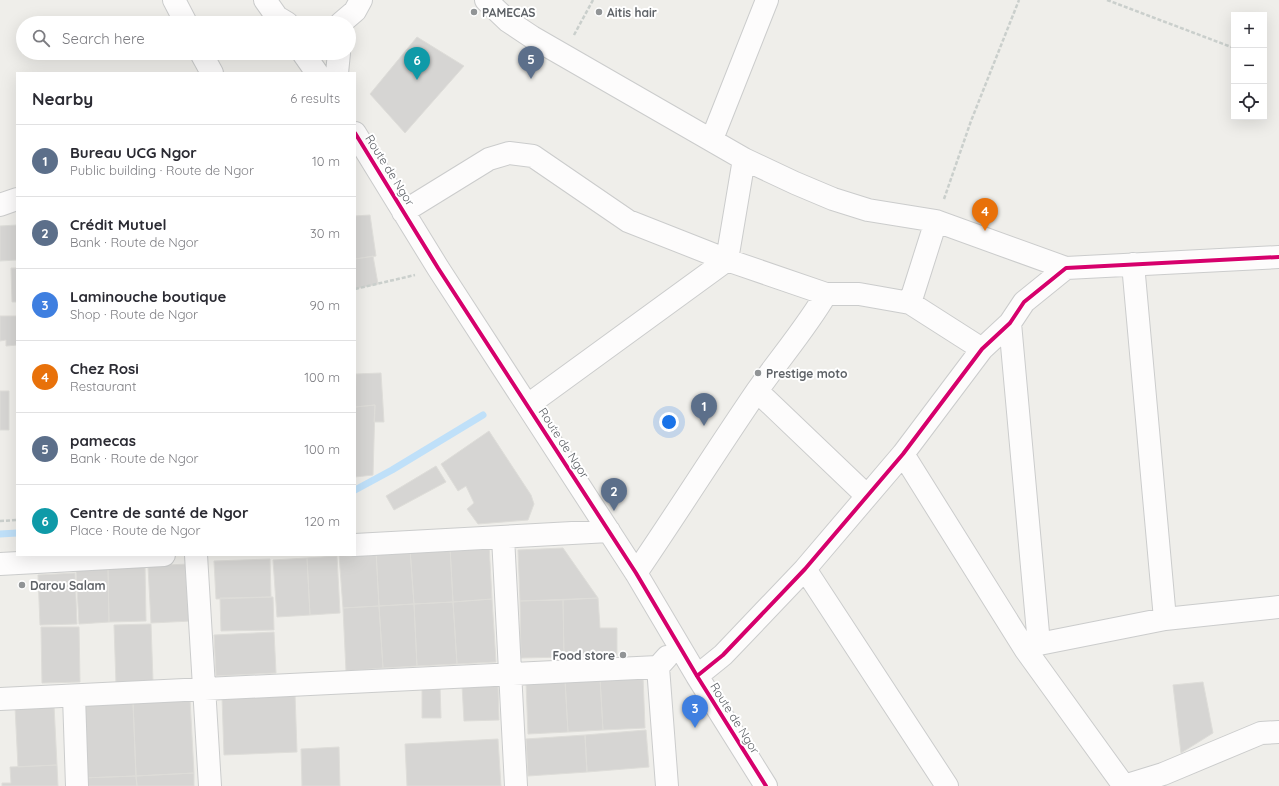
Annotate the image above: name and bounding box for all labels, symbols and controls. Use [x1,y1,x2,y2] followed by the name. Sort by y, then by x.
[482,5,535,20] place label: PAMECAS
[607,5,657,20] place label: Aitis hair
[469,7,479,17] marker: PAMECAS
[594,7,604,17] marker: Aitis hair
[1231,12,1267,120] map controls
[1231,12,1267,48] button: +
[16,16,356,60] search box
[30,27,52,49] icon: search
[62,29,145,48] text: Search here
[518,46,544,79] pin: 5
[404,47,430,80] pin: 6
[1231,48,1267,84] button: −
[1231,84,1267,120] button: locate
[32,88,93,109] text: Nearby
[290,90,340,106] text: 6 results
[362,132,418,209] street label: Route de Ngor
[70,143,197,162] text: Bureau UCG Ngor
[42,153,48,169] text: 1
[312,153,340,169] text: 10 m
[70,162,254,178] text: Public building · Route de Ngor
[972,198,998,231] pin: 4
[70,215,167,234] text: Crédit Mutuel
[41,225,49,241] text: 2
[310,225,340,241] text: 30 m
[70,234,199,250] text: Bank · Route de Ngor
[70,287,226,306] text: Laminouche boutique
[42,297,48,313] text: 3
[310,297,340,313] text: 90 m
[70,306,198,322] text: Shop · Route de Ngor
[70,359,139,378] text: Chez Rosi
[766,366,848,381] place label: Prestige moto
[753,368,763,378] marker: Prestige moto
[41,369,49,385] text: 4
[304,369,340,385] text: 100 m
[70,378,136,394] text: Restaurant
[691,393,717,426] pin: 1
[536,405,593,481] street label: Route de Ngor
[659,412,679,432] your location
[70,431,136,450] text: pamecas
[41,441,49,457] text: 5
[304,441,340,457] text: 100 m
[70,450,199,466] text: Bank · Route de Ngor
[601,478,627,511] pin: 2
[70,503,249,522] text: Centre de santé de Ngor
[41,513,49,529] text: 6
[305,513,340,529] text: 120 m
[70,522,200,538] text: Place · Route de Ngor
[30,578,106,593] place label: Darou Salam
[17,580,27,590] marker: Darou Salam
[552,648,615,663] place label: Food store
[618,650,628,660] marker: Food store
[707,680,763,757] street label: Route de Ngor
[682,695,708,728] pin: 3

